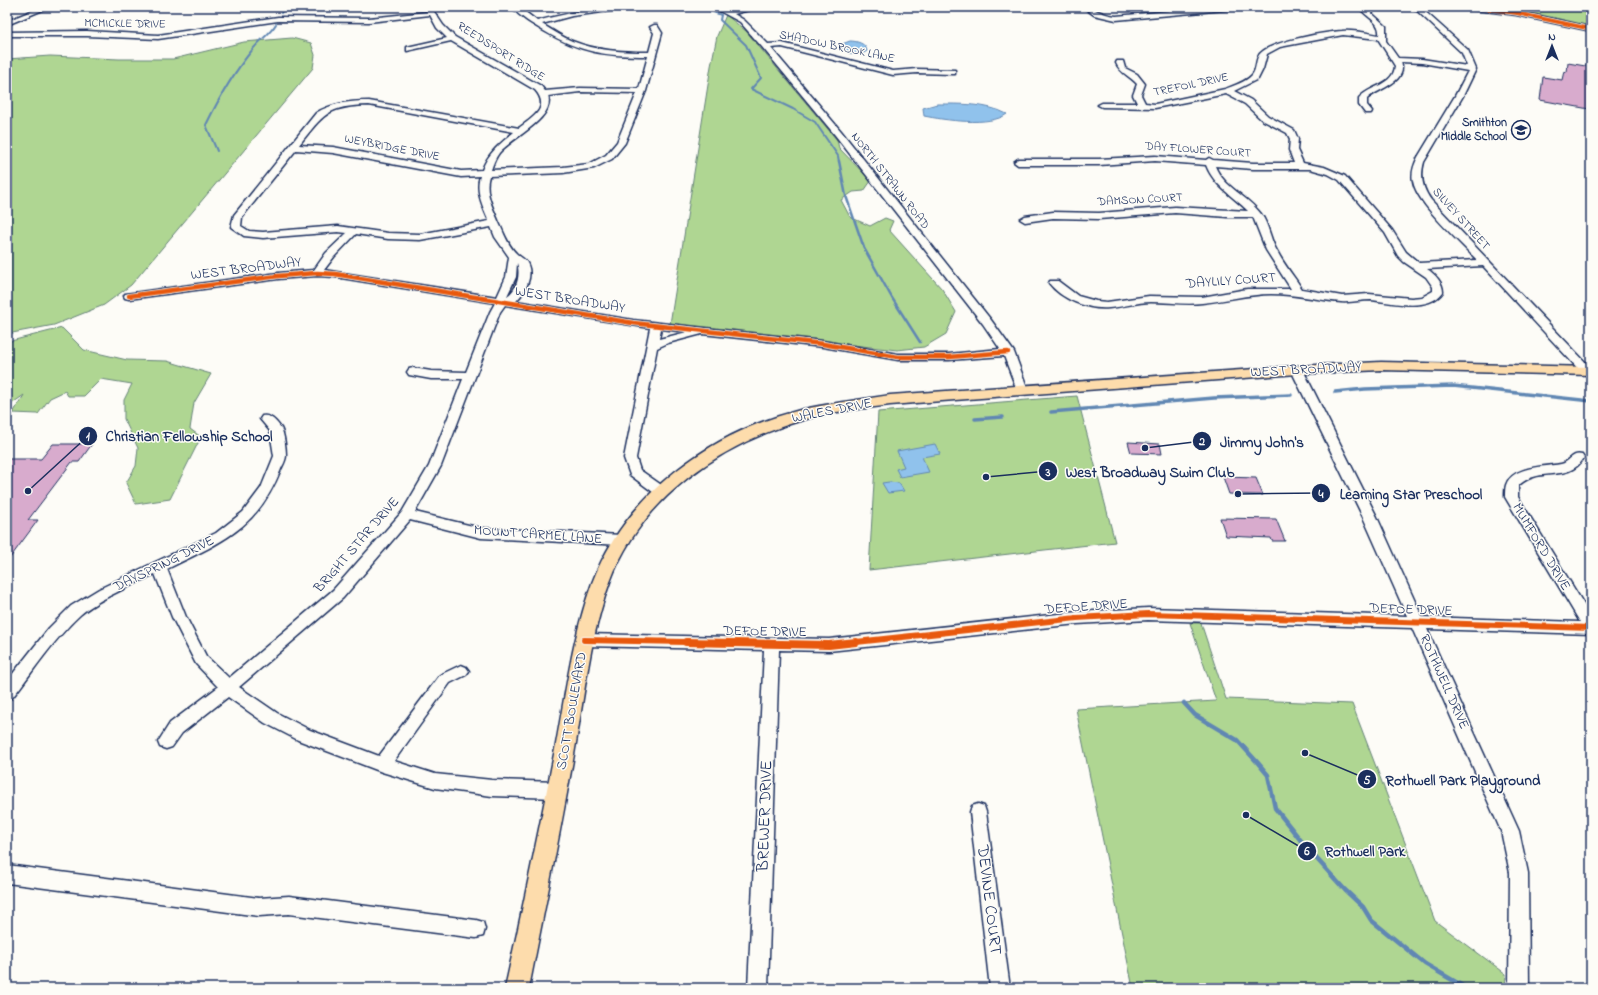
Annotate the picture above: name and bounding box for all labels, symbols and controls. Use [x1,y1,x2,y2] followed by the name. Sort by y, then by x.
[84,14,166,34] street label: MCMICKLE DRIVE
[454,18,548,86] street label: REEDSPORT RIDGE
[778,26,896,68] street label: SHADOW BROOK LANE
[1532,26,1572,66] north arrow
[1548,29,1556,45] text: N
[1152,68,1230,102] street label: TREFOIL DRIVE
[1441,114,1507,146] place label: Smithton Middle School
[1510,119,1532,141] school or university icon: Smithton Middle School
[846,129,934,233] street label: NORTH STRAWN ROAD
[343,130,441,166] street label: WEYBRIDGE DRIVE
[1143,137,1252,163] street label: DAY FLOWER COURT
[1428,184,1494,254] street label: SILVEY STREET
[1096,189,1183,211] street label: DAMSON COURT
[190,252,303,286] street label: WEST BROADWAY
[1184,267,1277,295] street label: DAYLILY COURT
[513,281,627,319] street label: WEST BROADWAY
[1250,357,1363,383] street label: WEST BROADWAY
[790,393,874,429] street label: WALES DRIVE
[78,423,281,450] callout: Christian Fellowship School
[106,426,273,448] text: Christian Fellowship School
[86,428,90,446] text: 1
[1192,428,1312,455] callout: Jimmy John's
[1220,432,1304,456] text: Jimmy John's
[1198,433,1205,451] text: 2
[1038,458,1242,485] callout: West Broadway Swim Club
[1066,462,1234,486] text: West Broadway Swim Club
[1045,464,1051,482] text: 3
[1311,480,1490,507] callout: Learning Star Preschool
[1340,484,1483,508] text: Learning Star Preschool
[1318,486,1324,504] text: 4
[309,492,405,598] street label: BRIGHT STAR DRIVE
[1506,499,1576,595] street label: MUMFORD DRIVE
[473,520,603,550] street label: MOUNT CARMEL LANE
[109,530,218,598] street label: DAYSPRING DRIVE
[1043,594,1128,620] street label: DEFOE DRIVE
[1368,598,1453,622] street label: DEFOE DRIVE
[722,621,807,643] street label: DEFOE DRIVE
[1414,631,1474,733] street label: ROTHWELL DRIVE
[551,650,593,772] street label: SCOTT BOULEVARD
[751,760,779,873] street label: BREWER DRIVE
[1357,766,1548,793] callout: Rothwell Park Playground
[1385,770,1541,794] text: Rothwell Park Playground
[1364,772,1371,790] text: 5
[1297,838,1414,865] callout: Rothwell Park
[1324,841,1406,863] text: Rothwell Park
[970,843,1008,957] street label: DEVINE COURT
[1303,843,1310,861] text: 6

